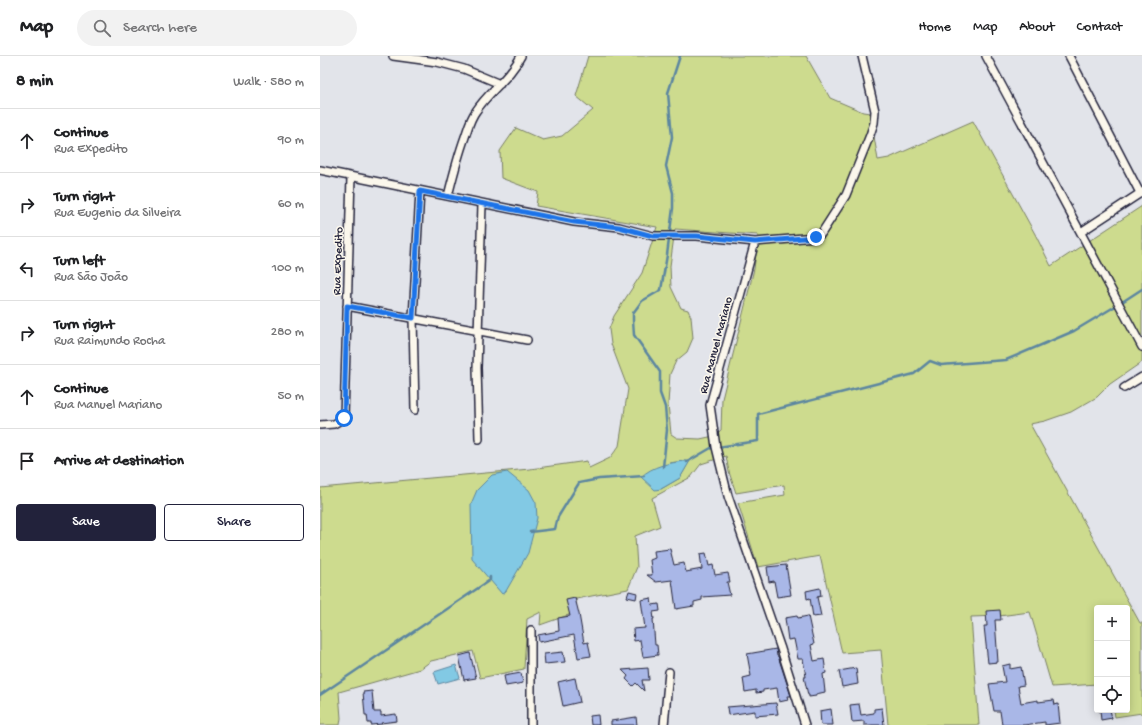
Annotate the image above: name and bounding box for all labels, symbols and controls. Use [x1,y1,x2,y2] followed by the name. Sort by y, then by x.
[77,10,357,46] search box
[20,16,53,39] text: Map
[91,17,113,39] icon: search
[123,19,197,37] text: Search here
[919,19,951,36] text: Home
[973,19,997,36] text: Map
[1019,19,1055,36] text: About
[1077,19,1122,36] text: Contact
[16,72,53,92] text: 8 min
[233,75,304,90] text: Walk · 580 m
[54,124,108,142] text: Continue
[16,130,38,152] icon: ahead
[278,133,304,148] text: 90 m
[54,142,128,157] text: Rua Expedito
[54,188,114,206] text: Turn right
[16,194,38,216] icon: right
[278,197,304,212] text: 60 m
[54,206,181,221] text: Rua Eugenio da Silveira
[331,227,347,295] street label: Rua Expedito
[807,228,825,246] route end
[54,252,105,270] text: Turn left
[16,258,38,280] icon: left
[272,261,304,276] text: 100 m
[54,270,128,285] text: Rua São João
[697,295,737,396] street label: Rua Manuel Mariano
[54,316,114,334] text: Turn right
[16,322,38,344] icon: right
[271,325,304,340] text: 280 m
[54,334,165,349] text: Rua Raimundo Rocha
[54,380,108,398] text: Continue
[16,386,38,408] icon: ahead
[277,389,304,404] text: 50 m
[54,398,162,413] text: Rua Manuel Mariano
[335,409,353,427] route start
[16,450,38,472] icon: arrive
[54,452,184,470] text: Arrive at destination
[16,504,156,541] button: Save
[164,504,304,541] button: Share
[1094,605,1130,713] map controls
[1094,605,1130,641] button: +
[1094,641,1130,677] button: −
[1094,677,1130,713] button: locate

